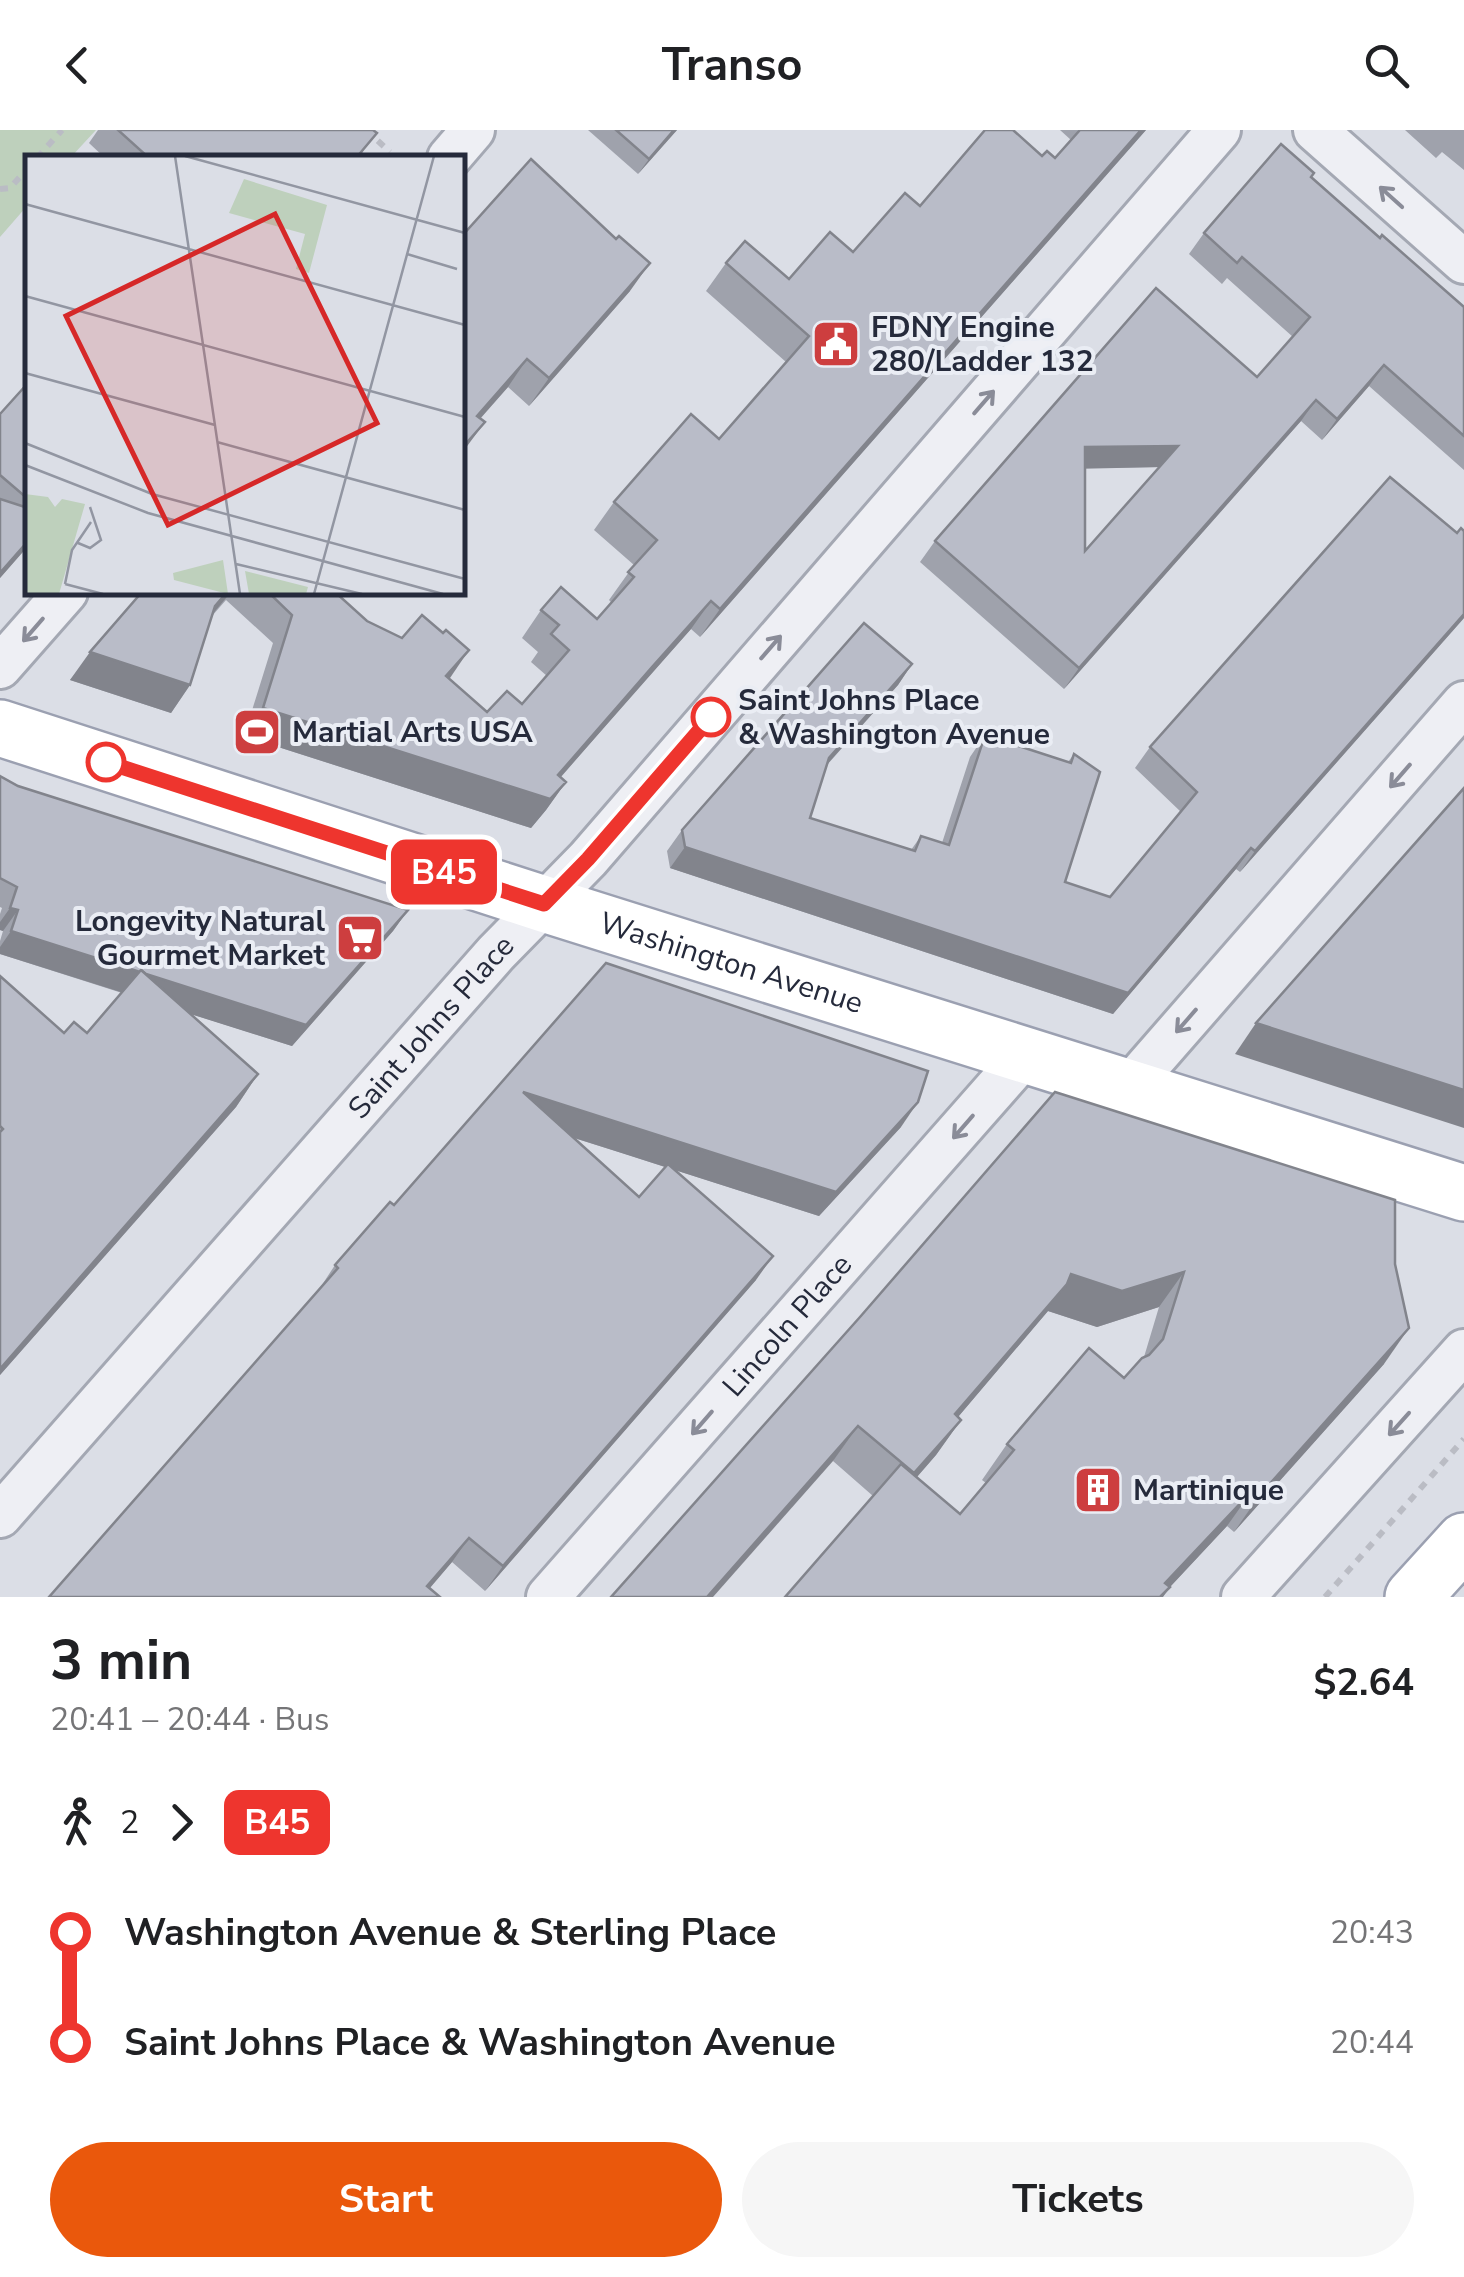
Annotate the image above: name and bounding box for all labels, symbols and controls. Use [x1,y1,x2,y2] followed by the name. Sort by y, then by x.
[662,35,802,96] text: Transo
[50,38,105,93] icon: back
[1359,38,1414,93] icon: search
[25,155,465,595] inset map
[1379,186,1404,209] one-way arrow
[871,307,1094,382] place label: FDNY Engine 280/Ladder 132
[810,318,862,370] public building icon: FDNY Engine 280/Ladder 132
[972,389,994,415] one-way arrow
[22,617,45,642] one-way arrow
[759,635,781,661] one-way arrow
[738,680,1050,755] place label: Saint Johns Place & Washington Avenue
[692,698,730,736] marker: Saint Johns Place & Washington Avenue
[231,706,283,758] sports icon: Martial Arts USA
[292,712,533,753] place label: Martial Arts USA
[87,743,125,781] unlabelled marker
[1389,763,1411,789] one-way arrow
[386,840,502,904] line badge: B45
[411,849,477,896] text: B45
[75,901,325,976] place label: Longevity Natural Gourmet Market
[594,903,868,1024] street label: Washington Avenue
[334,912,386,964] supermarket icon: Longevity Natural Gourmet Market
[339,926,524,1128] street label: Saint Johns Place
[1175,1008,1198,1033] one-way arrow
[952,1113,974,1139] one-way arrow
[714,1245,862,1406] street label: Lincoln Place
[690,1410,713,1435] one-way arrow
[1388,1411,1411,1436] one-way arrow
[1072,1464,1124,1516] building icon: Martinique
[1133,1470,1284,1511] place label: Martinique
[50,1623,192,1698] text: 3 min
[1313,1657,1414,1708] text: $2.64
[50,1698,329,1741] text: 20:41 – 20:44 · Bus
[50,1795,105,1850] icon: walk
[154,1795,209,1850] icon: forward
[244,1799,310,1846] text: B45
[120,1801,139,1844] text: 2
[124,1907,776,1958] text: Washington Avenue & Sterling Place
[1330,1911,1414,1954] text: 20:43
[124,2017,836,2068] text: Saint Johns Place & Washington Avenue
[1330,2021,1414,2064] text: 20:44
[50,2142,722,2257] button: Start
[742,2142,1414,2257] button: Tickets

